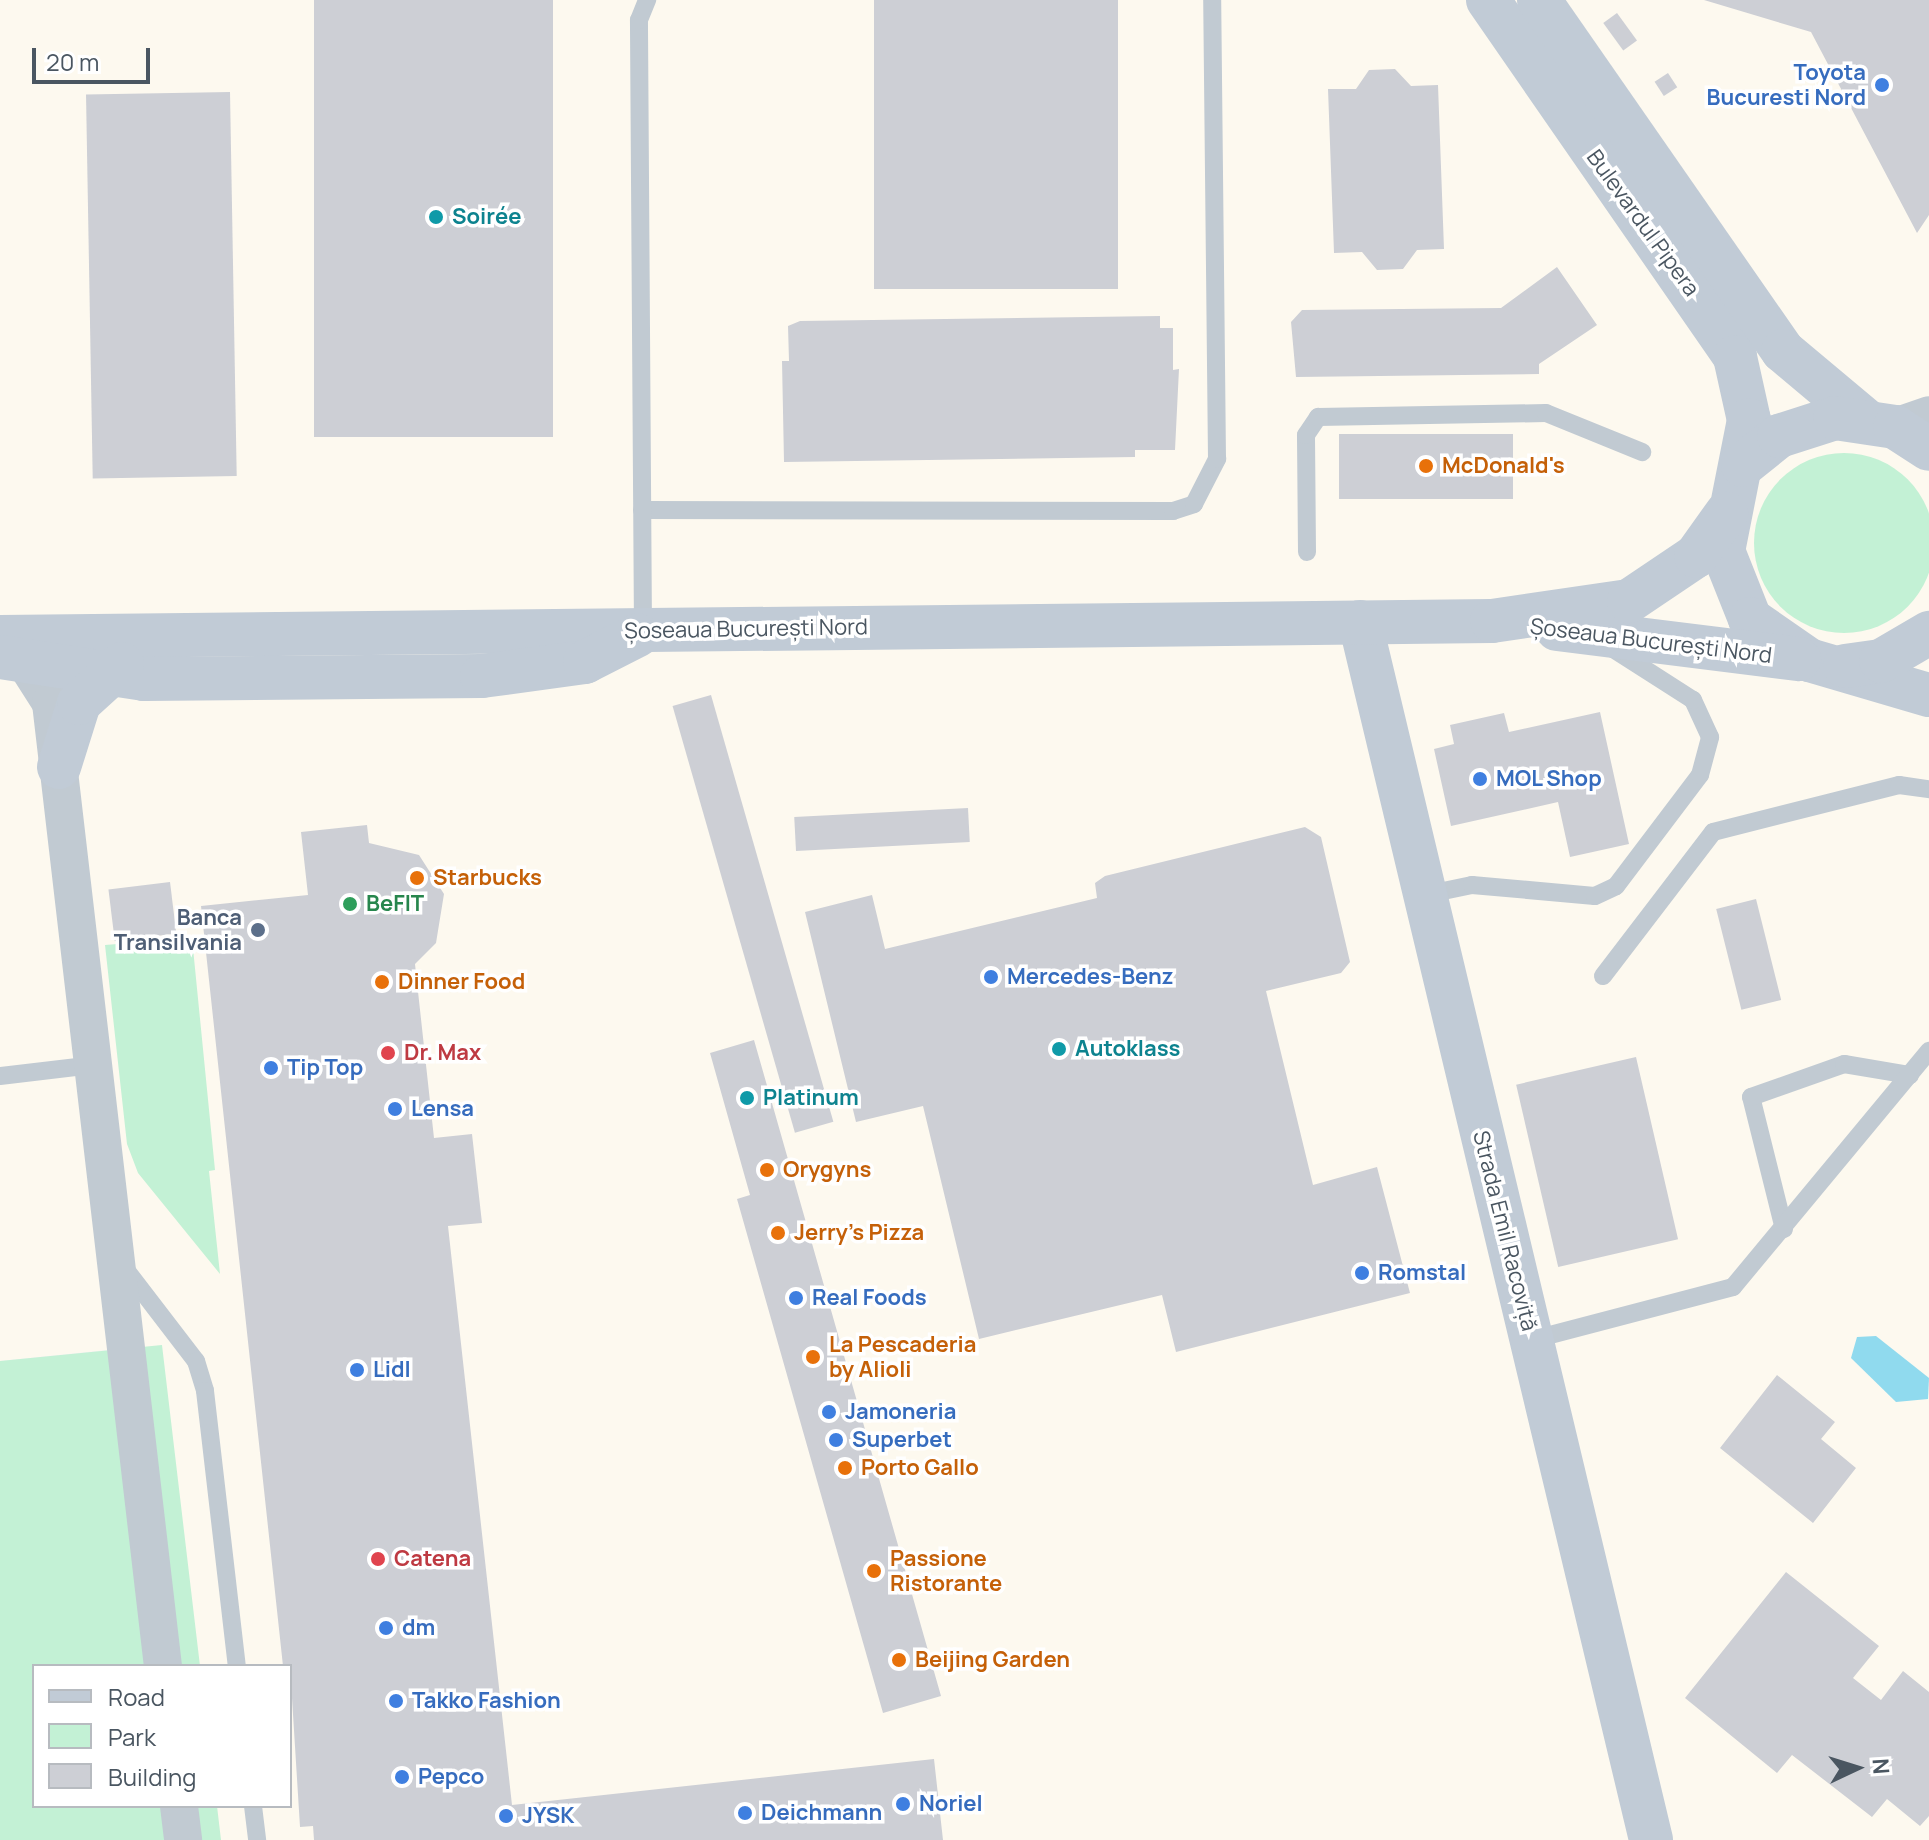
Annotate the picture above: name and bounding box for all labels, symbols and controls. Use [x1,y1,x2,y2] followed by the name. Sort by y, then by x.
[36,32,154,82] scale bar
[46,45,99,78] text: 20 m
[1707,59,1866,110] place label: Toyota Bucuresti Nord
[1873,76,1891,94] marker: Toyota Bucuresti Nord
[1581,145,1705,301] street label: Bulevardul Pipera
[452,204,521,230] place label: Soirée
[427,208,445,226] marker: Soirée
[1442,453,1565,479] place label: McDonald's
[1417,457,1435,475] marker: McDonald's
[1528,613,1774,669] street label: Șoseaua București Nord
[624,614,868,644] street label: Șoseaua București Nord
[1496,766,1603,792] place label: MOL Shop
[1471,770,1489,788] marker: MOL Shop
[433,865,542,891] place label: Starbucks
[408,869,426,887] marker: Starbucks
[366,891,424,917] place label: BeFIT
[341,895,359,913] marker: BeFIT
[114,904,242,956] place label: Banca Transilvania
[249,921,267,939] marker: Banca Transilvania
[1007,964,1173,990] place label: Mercedes-Benz
[982,968,1000,986] marker: Mercedes-Benz
[398,969,525,995] place label: Dinner Food
[373,973,391,991] marker: Dinner Food
[1075,1036,1181,1062] place label: Autoklass
[404,1040,481,1066] place label: Dr. Max
[1050,1040,1068,1058] marker: Autoklass
[379,1044,397,1062] marker: Dr. Max
[287,1055,363,1081] place label: Tip Top
[262,1059,280,1077] marker: Tip Top
[763,1085,859,1111] place label: Platinum
[738,1089,756,1107] marker: Platinum
[411,1096,474,1122] place label: Lensa
[386,1100,404,1118] marker: Lensa
[1467,1128,1543,1334] street label: Strada Emil Racoviță
[783,1157,871,1183] place label: Orygyns
[758,1161,776,1179] marker: Orygyns
[794,1220,924,1246] place label: Jerry's Pizza
[769,1224,787,1242] marker: Jerry's Pizza
[1378,1260,1466,1286] place label: Romstal
[1353,1264,1371,1282] marker: Romstal
[812,1285,927,1311] place label: Real Foods
[787,1289,805,1307] marker: Real Foods
[829,1331,976,1382] place label: La Pescaderia by Alioli
[804,1348,822,1366] marker: La Pescaderia by Alioli
[373,1357,411,1383] place label: Lidl
[348,1361,366,1379] marker: Lidl
[845,1399,956,1425] place label: Jamoneria
[820,1403,838,1421] marker: Jamoneria
[852,1427,952,1453] place label: Superbet
[827,1431,845,1449] marker: Superbet
[861,1455,979,1481] place label: Porto Gallo
[836,1459,854,1477] marker: Porto Gallo
[890,1545,1002,1596] place label: Passione Ristorante
[394,1546,471,1572] place label: Catena
[369,1550,387,1568] marker: Catena
[865,1562,883,1580] marker: Passione Ristorante
[402,1615,435,1641] place label: dm
[377,1619,395,1637] marker: dm
[915,1647,1070,1673] place label: Beijing Garden
[890,1651,908,1669] marker: Beijing Garden
[32,1664,292,1808] legend
[108,1680,165,1713] text: Road
[412,1688,561,1714] place label: Takko Fashion
[387,1692,405,1710] marker: Takko Fashion
[108,1720,156,1753] text: Park
[1817,1728,1897,1808] north arrow
[1865,1757,1896,1775] text: N
[108,1760,196,1793] text: Building
[418,1764,484,1790] place label: Pepco
[393,1768,411,1786] marker: Pepco
[919,1791,983,1817] place label: Noriel
[894,1795,912,1813] marker: Noriel
[761,1800,882,1826] place label: Deichmann
[522,1803,575,1829] place label: JYSK
[736,1804,754,1822] marker: Deichmann
[497,1807,515,1825] marker: JYSK

